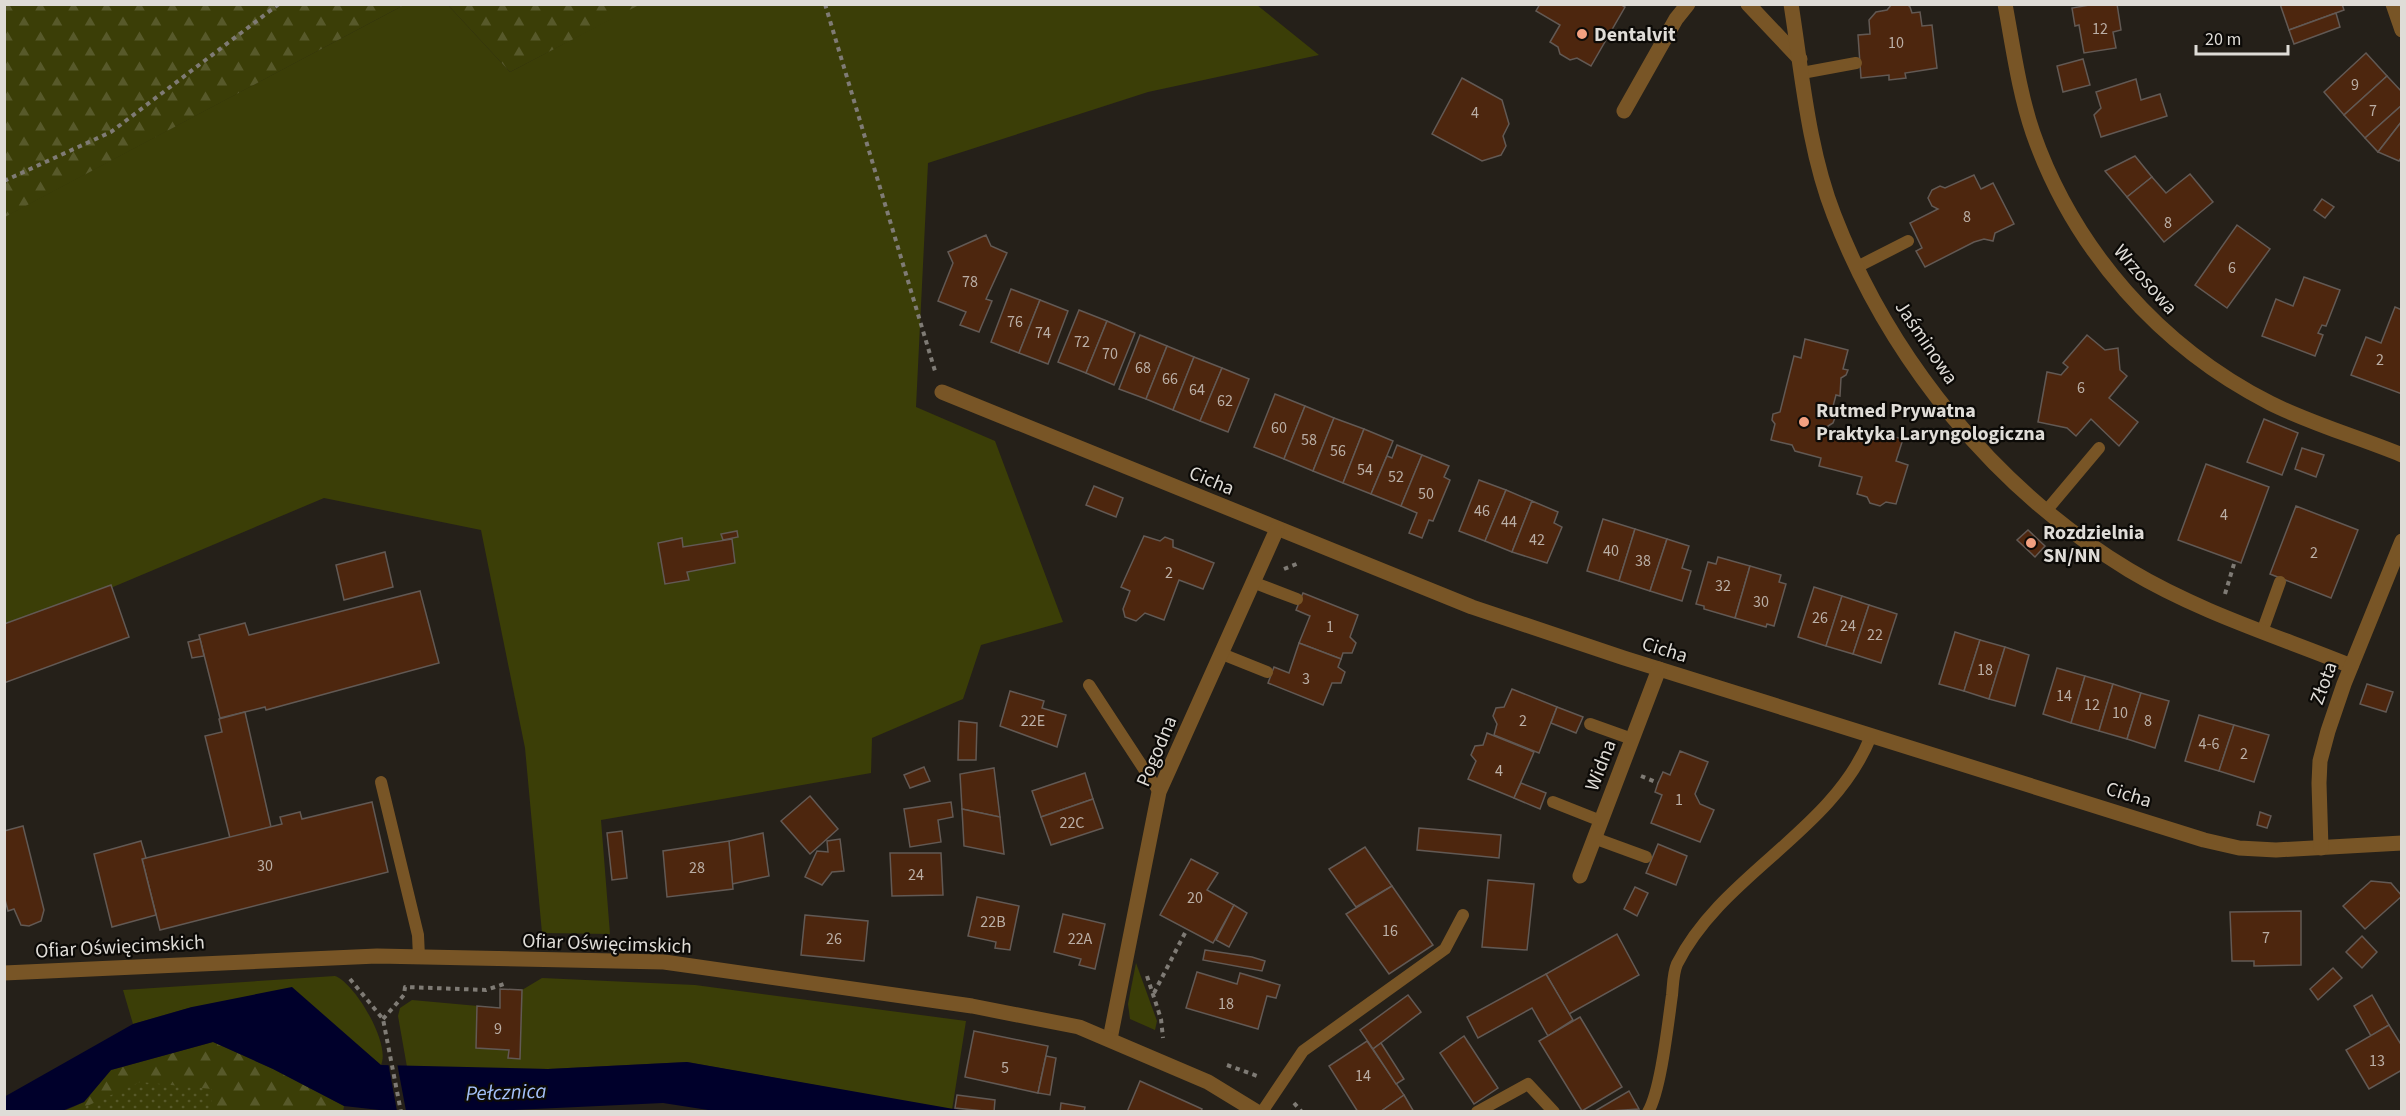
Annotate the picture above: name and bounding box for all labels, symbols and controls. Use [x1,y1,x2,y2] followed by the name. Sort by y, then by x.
[2092,18,2108,40] house number: 12
[2196,18,2288,56] scale bar
[1594,21,1676,49] place label: Dentalvit
[1575,27,1589,41] marker: Dentalvit
[2205,27,2241,52] text: 20 m
[1888,32,1904,54] house number: 10
[2351,74,2359,96] house number: 9
[2369,100,2377,122] house number: 7
[1471,102,1479,124] house number: 4
[1963,206,1971,228] house number: 8
[2164,212,2172,234] house number: 8
[2107,238,2184,321] street label: Wrzosowa
[2228,257,2236,279] house number: 6
[962,271,978,293] house number: 78
[1888,295,1964,390] street label: Jaśminowa
[1007,311,1023,333] house number: 76
[1035,322,1051,344] house number: 74
[1074,331,1090,353] house number: 72
[1102,343,1118,365] house number: 70
[2376,349,2384,371] house number: 2
[1135,357,1151,379] house number: 68
[1162,368,1178,390] house number: 66
[2077,377,2085,399] house number: 6
[1189,379,1205,401] house number: 64
[1217,390,1233,412] house number: 62
[1816,397,2045,448] place label: Rutmed Prywatna Praktyka Laryngologiczna
[1797,415,1811,429] marker: Rutmed Prywatna Praktyka Laryngologiczna
[1271,417,1287,439] house number: 60
[1301,429,1317,451] house number: 58
[1330,440,1346,462] house number: 56
[1185,459,1238,503] street label: Cicha
[1357,459,1373,481] house number: 54
[1388,466,1404,488] house number: 52
[1418,483,1434,505] house number: 50
[1474,500,1490,522] house number: 46
[2220,504,2228,526] house number: 4
[1501,511,1517,533] house number: 44
[2043,519,2145,570] place label: Rozdzielnia SN/NN
[1529,529,1545,551] house number: 42
[2024,536,2038,550] marker: Rozdzielnia SN/NN
[1603,540,1619,562] house number: 40
[2310,542,2318,564] house number: 2
[1635,550,1651,572] house number: 38
[1165,562,1173,584] house number: 2
[1715,575,1731,597] house number: 32
[1753,591,1769,613] house number: 30
[1812,607,1828,629] house number: 26
[1840,615,1856,637] house number: 24
[1326,616,1334,638] house number: 1
[1867,624,1883,646] house number: 22
[1638,630,1691,670] street label: Cicha
[2303,658,2345,709] street label: Złota
[1977,659,1993,681] house number: 18
[1302,668,1310,690] house number: 3
[2056,685,2072,707] house number: 14
[2084,694,2100,716] house number: 12
[2112,702,2128,724] house number: 10
[1021,710,1045,732] house number: 22E
[1519,710,1527,732] house number: 2
[2144,710,2152,732] house number: 8
[1129,712,1184,791] street label: Pogodna
[2199,733,2219,755] house number: 4-6
[1578,736,1623,795] street label: Widna
[2240,743,2248,765] house number: 2
[1495,760,1503,782] house number: 4
[2102,775,2155,815] street label: Cicha
[1675,789,1683,811] house number: 1
[1059,812,1085,834] house number: 22C
[257,855,273,877] house number: 30
[689,857,705,879] house number: 28
[908,864,924,886] house number: 24
[1187,887,1203,909] house number: 20
[980,911,1006,933] house number: 22B
[1382,920,1398,942] house number: 16
[522,927,692,961] street label: Ofiar Oświęcimskich
[2262,927,2270,949] house number: 7
[826,928,842,950] house number: 26
[1068,928,1093,950] house number: 22A
[35,929,206,965] street label: Ofiar Oświęcimskich
[1218,993,1234,1015] house number: 18
[494,1018,502,1040] house number: 9
[2369,1050,2385,1072] house number: 13
[1001,1057,1009,1079] house number: 5
[1355,1065,1371,1087] house number: 14
[465,1076,547,1108] water label: Pełcznica

